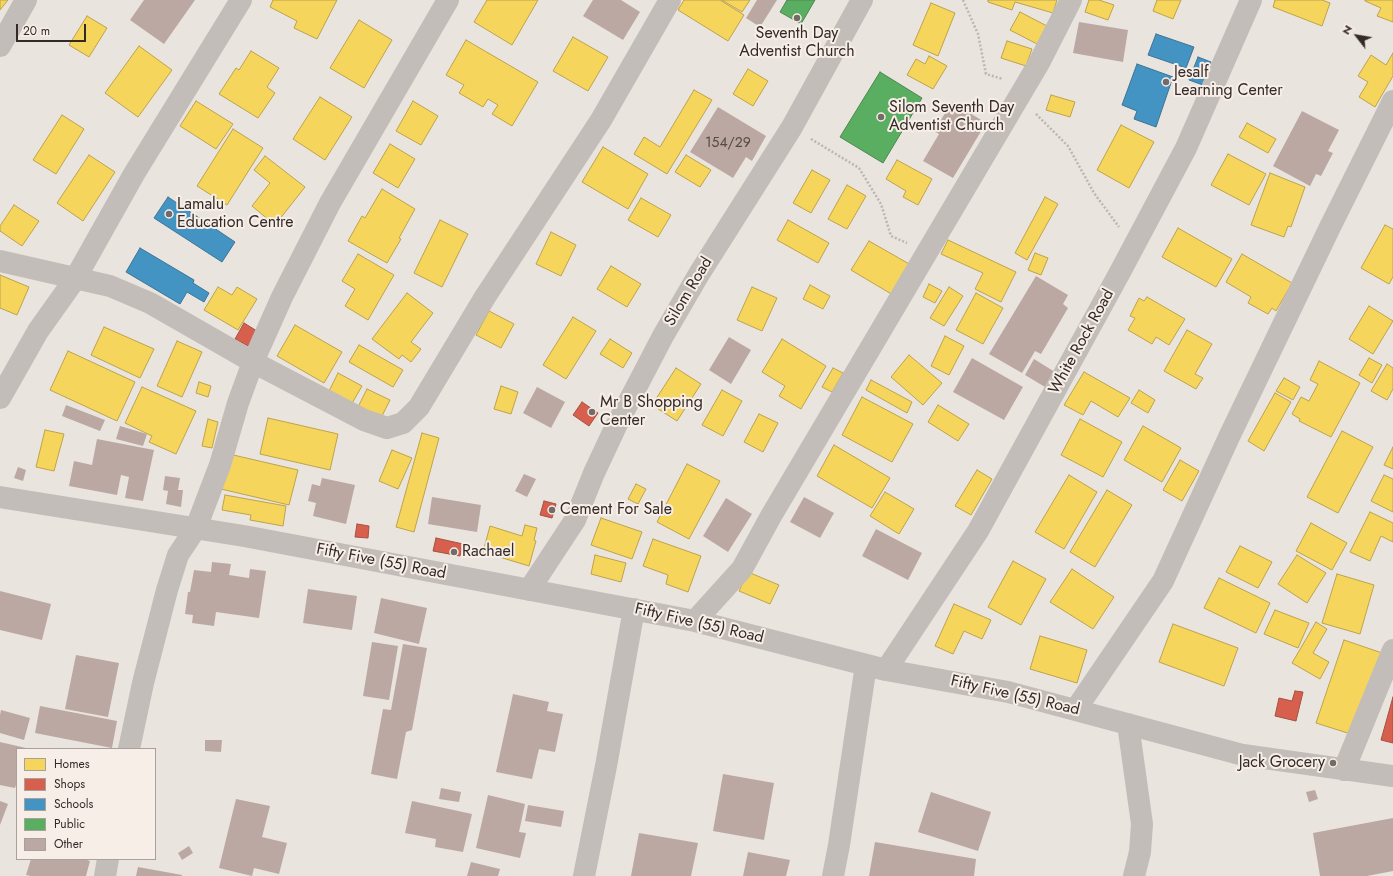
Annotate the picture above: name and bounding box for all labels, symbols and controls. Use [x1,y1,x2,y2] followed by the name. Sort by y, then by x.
[792,13,802,23] marker: Seventh Day Adventist Church
[18,16,88,42] scale bar
[1337,16,1377,56] north arrow
[23,22,50,40] text: 20 m
[1338,22,1356,38] text: N
[739,24,855,62] place label: Seventh Day Adventist Church
[1174,63,1283,101] place label: Jesalf Learning Center
[1161,77,1171,87] marker: Jesalf Learning Center
[889,98,1014,136] place label: Silom Seventh Day Adventist Church
[876,112,886,122] marker: Silom Seventh Day Adventist Church
[705,136,751,152] house number: 154/29
[177,195,294,233] place label: Lamalu Education Centre
[164,209,174,219] marker: Lamalu Education Centre
[661,254,717,330] street label: Silom Road
[1045,286,1119,398] street label: White Rock Road
[600,393,703,431] place label: Mr B Shopping Center
[587,407,597,417] marker: Mr B Shopping Center
[560,500,672,520] place label: Cement For Sale
[547,505,557,515] marker: Cement For Sale
[315,540,447,584] street label: Fifty Five (55) Road
[462,542,514,562] place label: Rachael
[449,547,459,557] marker: Rachael
[633,600,765,648] street label: Fifty Five (55) Road
[949,672,1081,720] street label: Fifty Five (55) Road
[16,748,156,860] legend
[1239,753,1325,773] place label: Jack Grocery
[54,755,90,773] text: Homes
[1328,758,1338,768] marker: Jack Grocery
[54,775,85,793] text: Shops
[54,795,93,813] text: Schools
[54,815,85,833] text: Public
[54,835,83,853] text: Other

